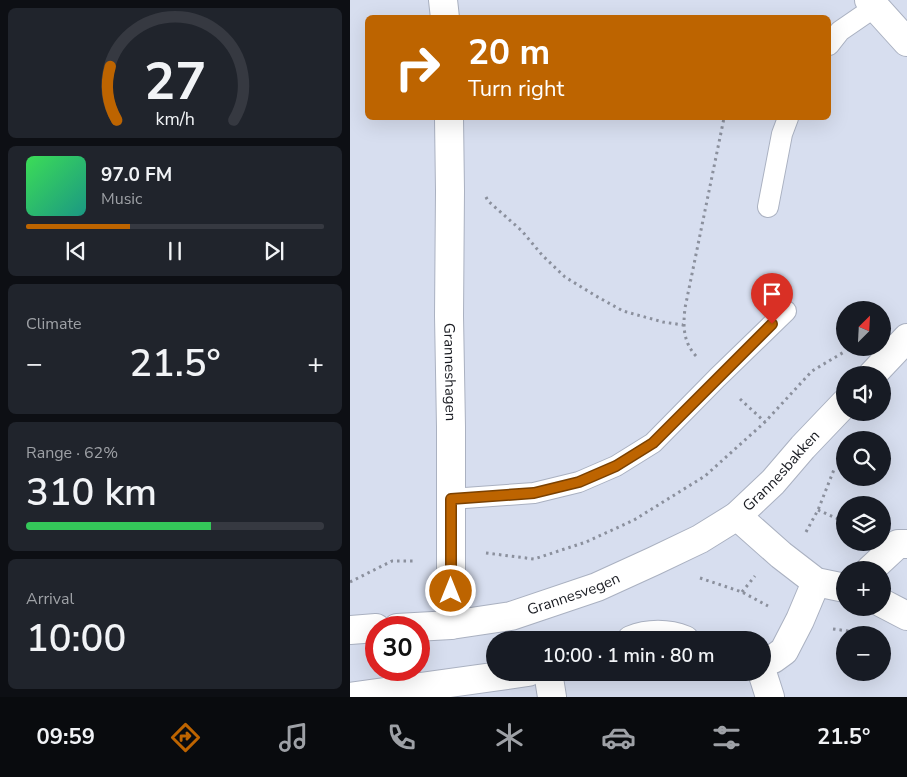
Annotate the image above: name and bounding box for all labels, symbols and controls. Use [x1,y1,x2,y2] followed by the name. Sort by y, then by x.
[468,29,550,76] text: 20 m
[385,35,450,100] icon: right
[144,46,206,117] text: 27
[468,74,564,104] text: Turn right
[155,107,195,131] text: km/h
[101,162,172,188] text: 97.0 FM
[101,188,142,210] text: Music
[62,237,90,265] icon: previous
[161,237,189,265] icon: pause
[260,237,288,265] icon: next
[751,273,793,324] pin
[758,280,786,308] icon: arrive
[836,301,891,356] north arrow
[836,301,891,681] map controls
[26,313,81,335] text: Climate
[439,323,461,421] street label: Granneshagen
[129,338,221,389] text: 21.5°
[26,345,43,383] text: −
[307,345,324,383] text: +
[836,366,891,421] button: sound
[738,426,824,516] street label: Grannesbakken
[836,431,891,486] button: search
[26,442,118,464] text: Range · 62%
[26,467,157,518] text: 310 km
[836,496,891,551] button: layers
[836,561,891,616] button: +
[424,564,476,616] position arrow
[525,568,623,620] street label: Grannesvegen
[26,588,74,610] text: Arrival
[26,613,126,664] text: 10:00
[365,616,430,681] speed limit sign: 30
[836,626,891,681] button: −
[543,643,714,669] text: 10:00 · 1 min · 80 m
[168,720,203,755] icon: directions
[276,720,311,755] icon: music
[384,720,419,755] icon: phone
[492,720,527,755] icon: climate
[601,720,636,755] icon: car
[709,720,744,755] icon: filters
[37,722,95,752] text: 09:59
[817,722,870,752] text: 21.5°

